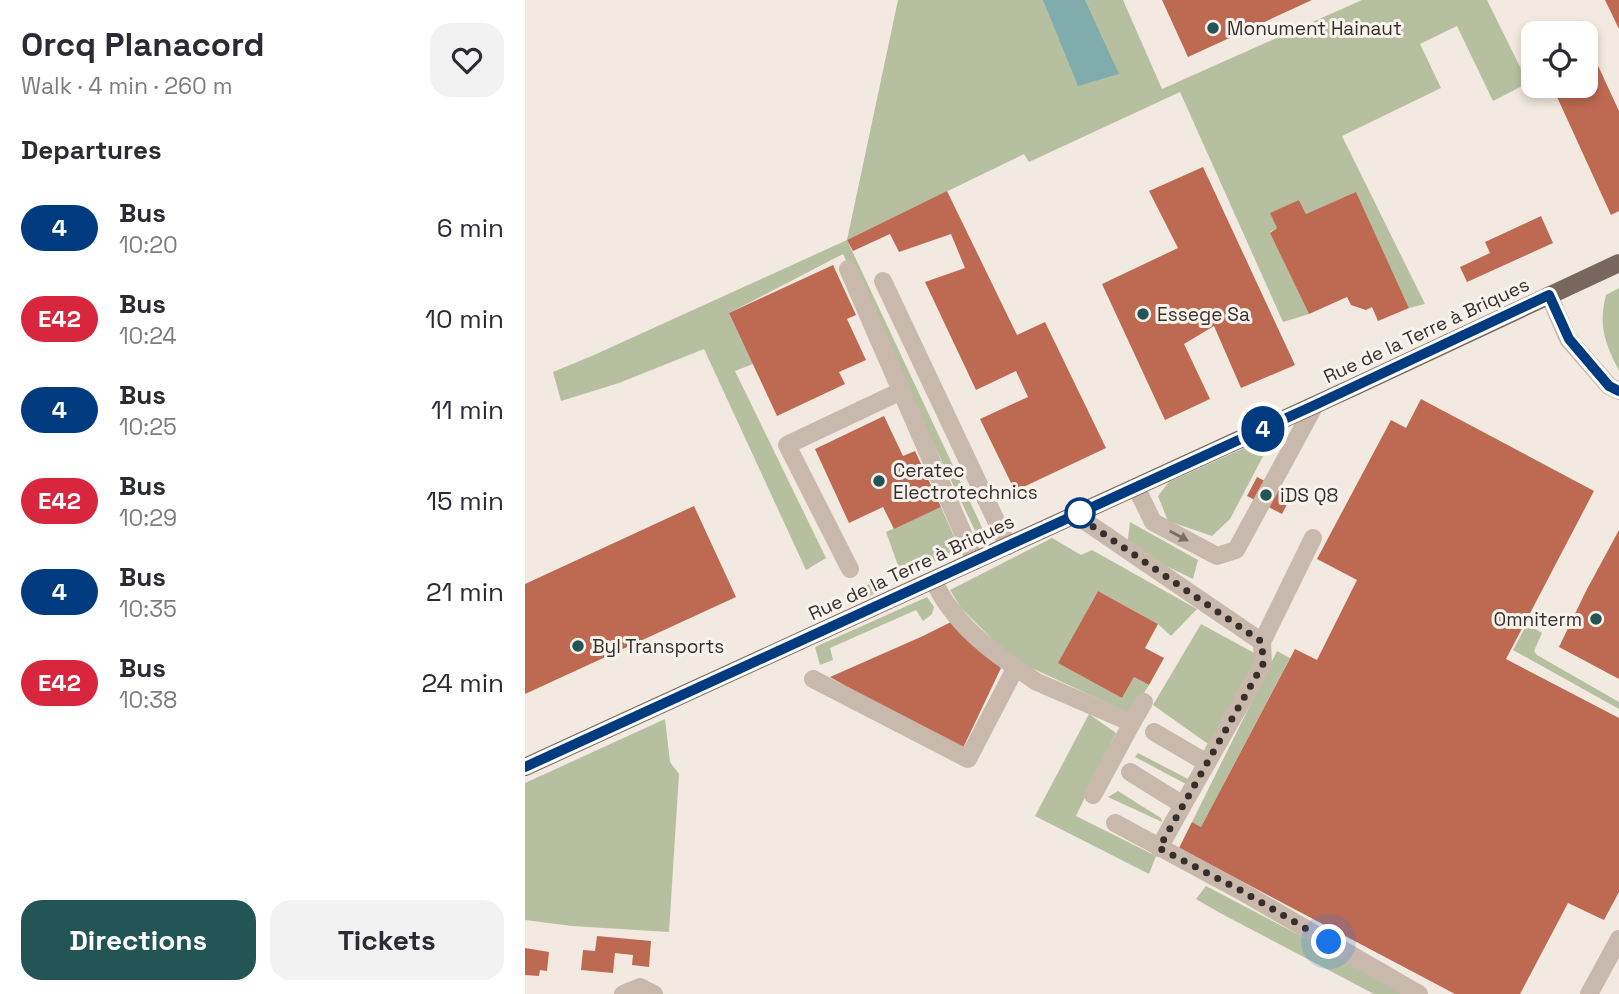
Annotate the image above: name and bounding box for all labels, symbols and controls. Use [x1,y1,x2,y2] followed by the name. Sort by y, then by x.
[1227,16,1402,41] place label: Monument Hainaut
[1205,20,1221,36] marker: Monument Hainaut
[1521,21,1598,98] map controls
[1521,21,1598,98] button: locate
[430,23,504,97] button: heart
[21,24,264,66] text: Orcq Planacord
[21,71,233,101] text: Walk · 4 min · 260 m
[21,133,162,167] text: Departures
[119,196,166,230] text: Bus
[437,211,504,245] text: 6 min
[52,212,67,243] text: 4
[119,230,178,260] text: 10:20
[1319,272,1533,389] street label: Rue de la Terre à Briques
[119,287,166,321] text: Bus
[425,302,504,336] text: 10 min
[1157,302,1250,327] place label: Essege Sa
[38,303,81,334] text: E42
[1135,306,1151,322] marker: Essege Sa
[119,321,177,351] text: 10:24
[119,378,166,412] text: Bus
[431,393,504,427] text: 11 min
[52,394,67,425] text: 4
[1240,406,1286,452] line badge: 4
[119,412,177,442] text: 10:25
[1255,413,1271,444] text: 4
[893,458,1038,505] place label: Ceratec Electrotechnics
[119,469,166,503] text: Bus
[871,473,887,489] marker: Ceratec Electrotechnics
[1280,483,1338,508] place label: iDS Q8
[426,484,504,518] text: 15 min
[38,485,81,516] text: E42
[1258,487,1274,503] marker: iDS Q8
[1065,498,1095,528] unlabelled marker
[119,503,177,533] text: 10:29
[804,509,1018,626] street label: Rue de la Terre à Briques
[1169,530,1189,541] one-way arrow
[119,560,166,594] text: Bus
[426,575,504,609] text: 21 min
[52,576,67,607] text: 4
[119,594,177,624] text: 10:35
[1493,607,1582,632] place label: Omniterm
[1588,611,1604,627] marker: Omniterm
[592,634,724,659] place label: Byl Transports
[570,638,586,654] marker: Byl Transports
[119,651,166,685] text: Bus
[421,666,504,700] text: 24 min
[38,667,81,698] text: E42
[119,685,177,715] text: 10:38
[21,900,256,980] button: Directions
[270,900,504,980] button: Tickets
[1311,924,1346,959] your location

